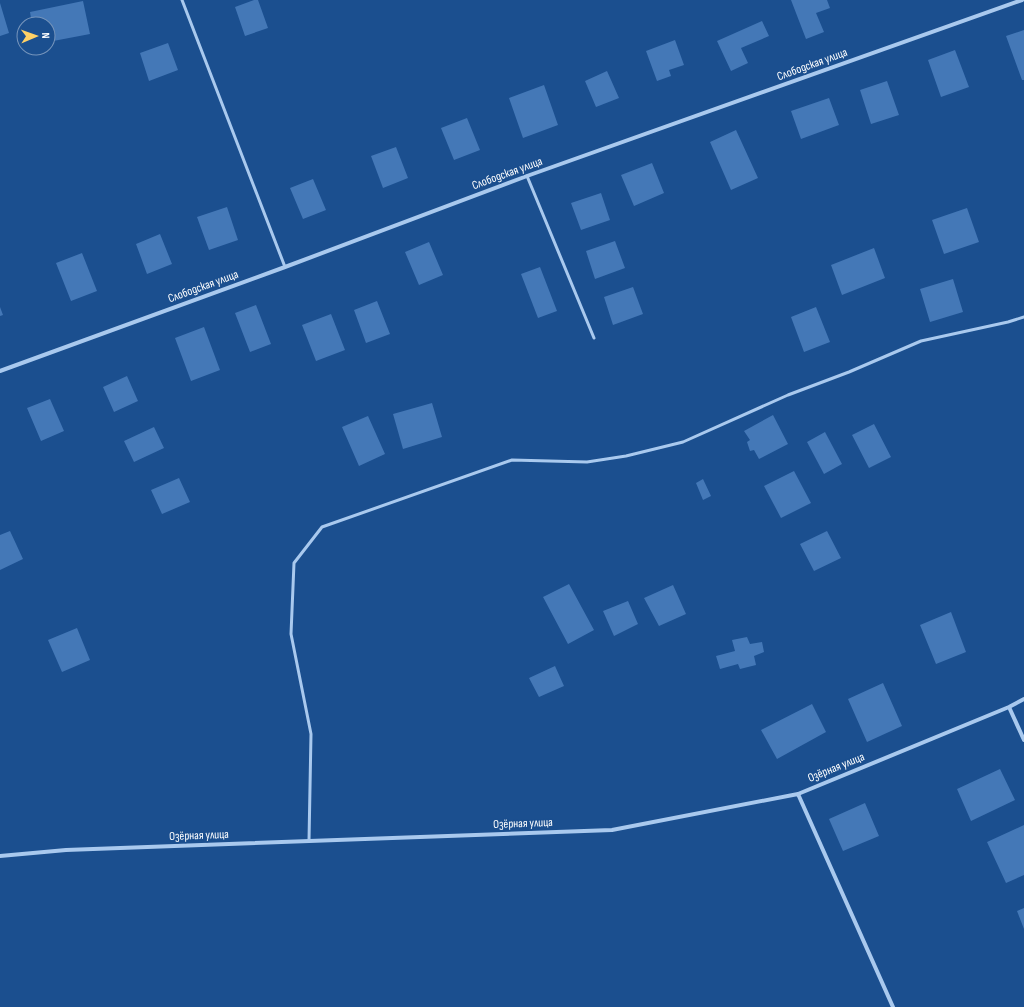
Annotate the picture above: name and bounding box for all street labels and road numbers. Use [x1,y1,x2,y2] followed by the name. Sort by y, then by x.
[775,45,850,84] street label: Слободская улица
[470,154,545,193] street label: Слободская улица
[166,267,241,306] street label: Слободская улица
[806,749,867,786] street label: Озёрная улица
[493,815,553,832] street label: Озёрная улица
[169,827,229,844] street label: Озёрная улица

